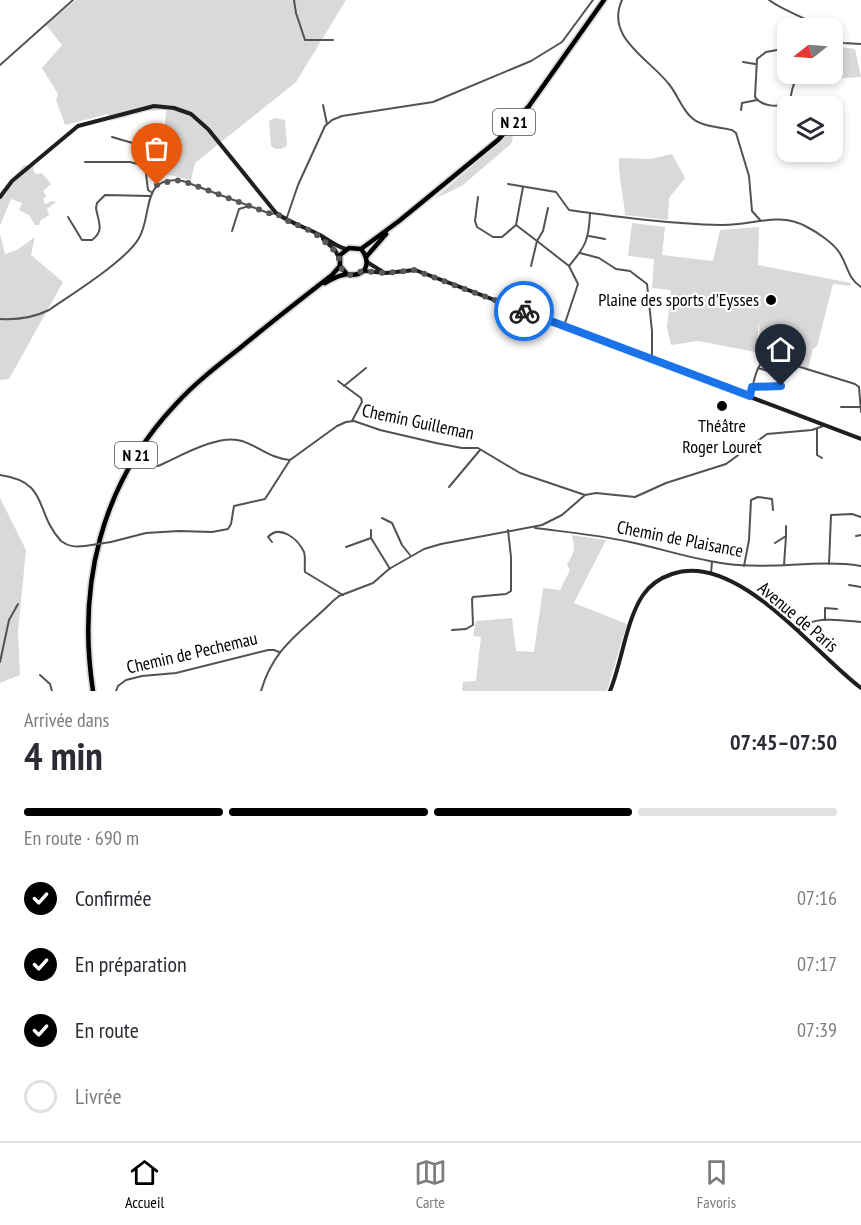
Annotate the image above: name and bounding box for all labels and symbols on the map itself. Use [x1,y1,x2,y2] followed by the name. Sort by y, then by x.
[777,18,843,84] north arrow
[493,109,535,135] road number: N 21
[131,123,182,185] pin
[494,281,554,341] courier
[598,288,759,311] place label: Plaine des sports d'Eysses
[764,293,778,307] marker: Plaine des sports d'Eysses
[755,324,806,386] pin
[360,398,476,445] street label: Chemin Guilleman
[715,399,729,413] marker: Théâtre Roger Louret
[682,414,762,458] place label: Théâtre Roger Louret
[115,442,157,468] road number: N 21
[615,515,745,562] street label: Chemin de Plaisance
[753,576,843,657] street label: Avenue de Paris
[124,626,259,679] street label: Chemin de Pechemau

